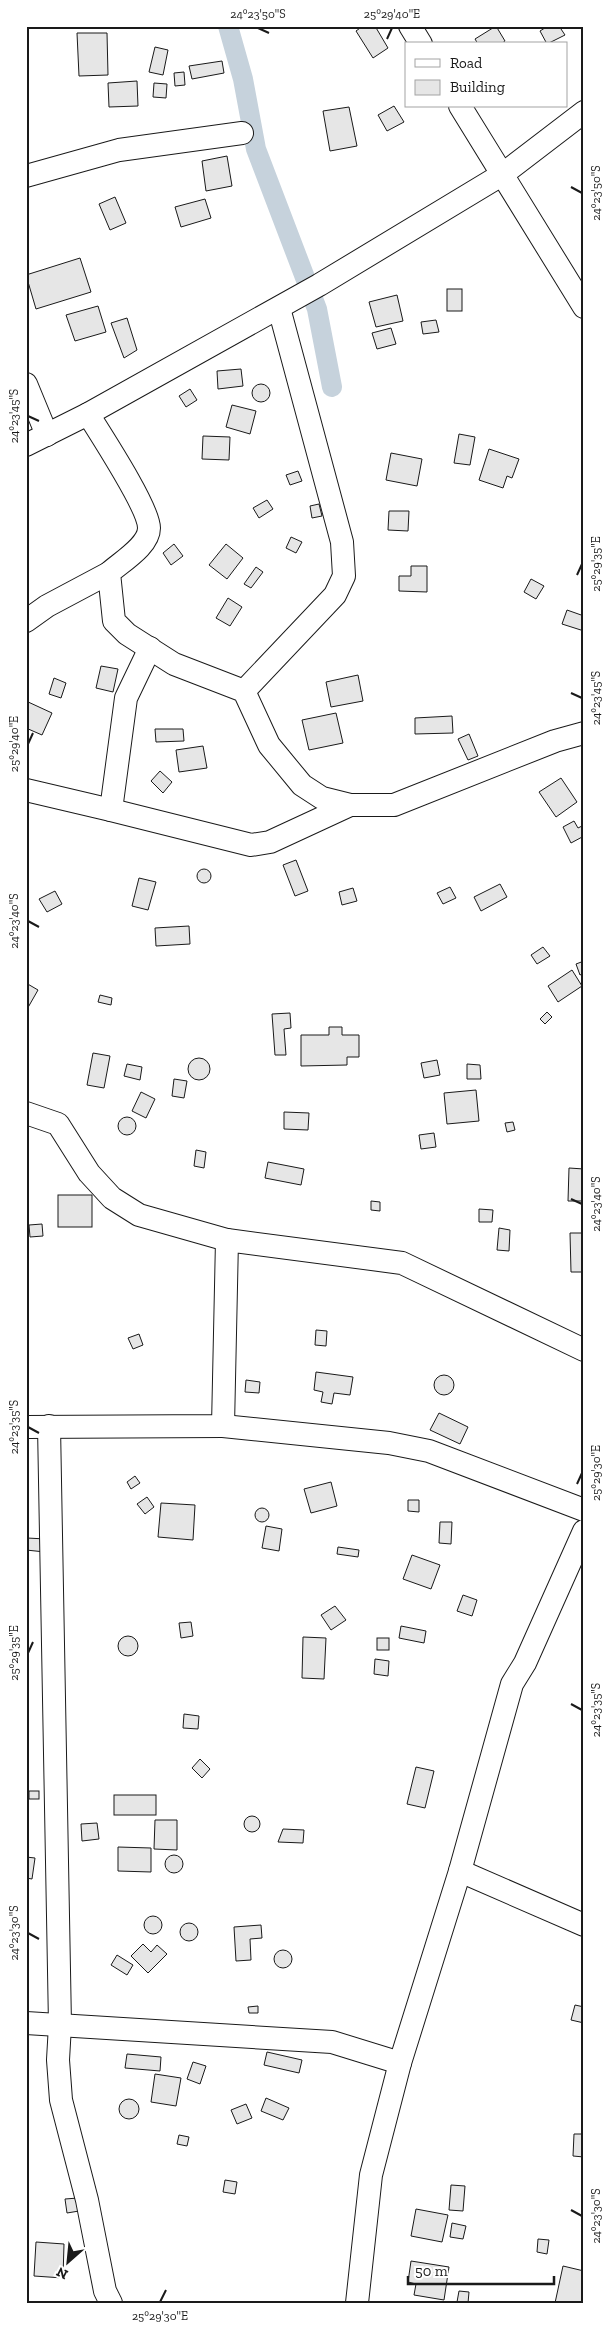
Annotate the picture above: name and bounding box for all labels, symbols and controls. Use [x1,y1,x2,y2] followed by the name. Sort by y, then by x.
[230,7,286,21] text: 24°23'50"S
[364,7,420,21] text: 25°29'40"E
[405,42,568,108] legend
[450,54,483,72] text: Road
[450,78,505,96] text: Building
[589,165,603,221] text: 24°23'50"S
[7,389,21,443] text: 24°23'45"S
[589,536,603,592] text: 25°29'35"E
[589,671,603,725] text: 24°23'45"S
[7,716,21,772] text: 25°29'40"E
[7,893,21,949] text: 24°23'40"S
[589,1176,603,1232] text: 24°23'40"S
[7,1400,21,1454] text: 24°23'35"S
[589,1445,603,1501] text: 25°29'30"E
[7,1625,21,1681] text: 25°29'35"E
[589,1683,603,1737] text: 24°23'35"S
[7,1905,21,1961] text: 24°23'30"S
[589,2188,603,2244] text: 24°23'30"S
[42,2236,92,2286] north arrow
[408,2254,554,2286] scale bar
[415,2262,448,2280] text: 50 m
[53,2263,71,2283] text: N
[132,2309,188,2323] text: 25°29'30"E

